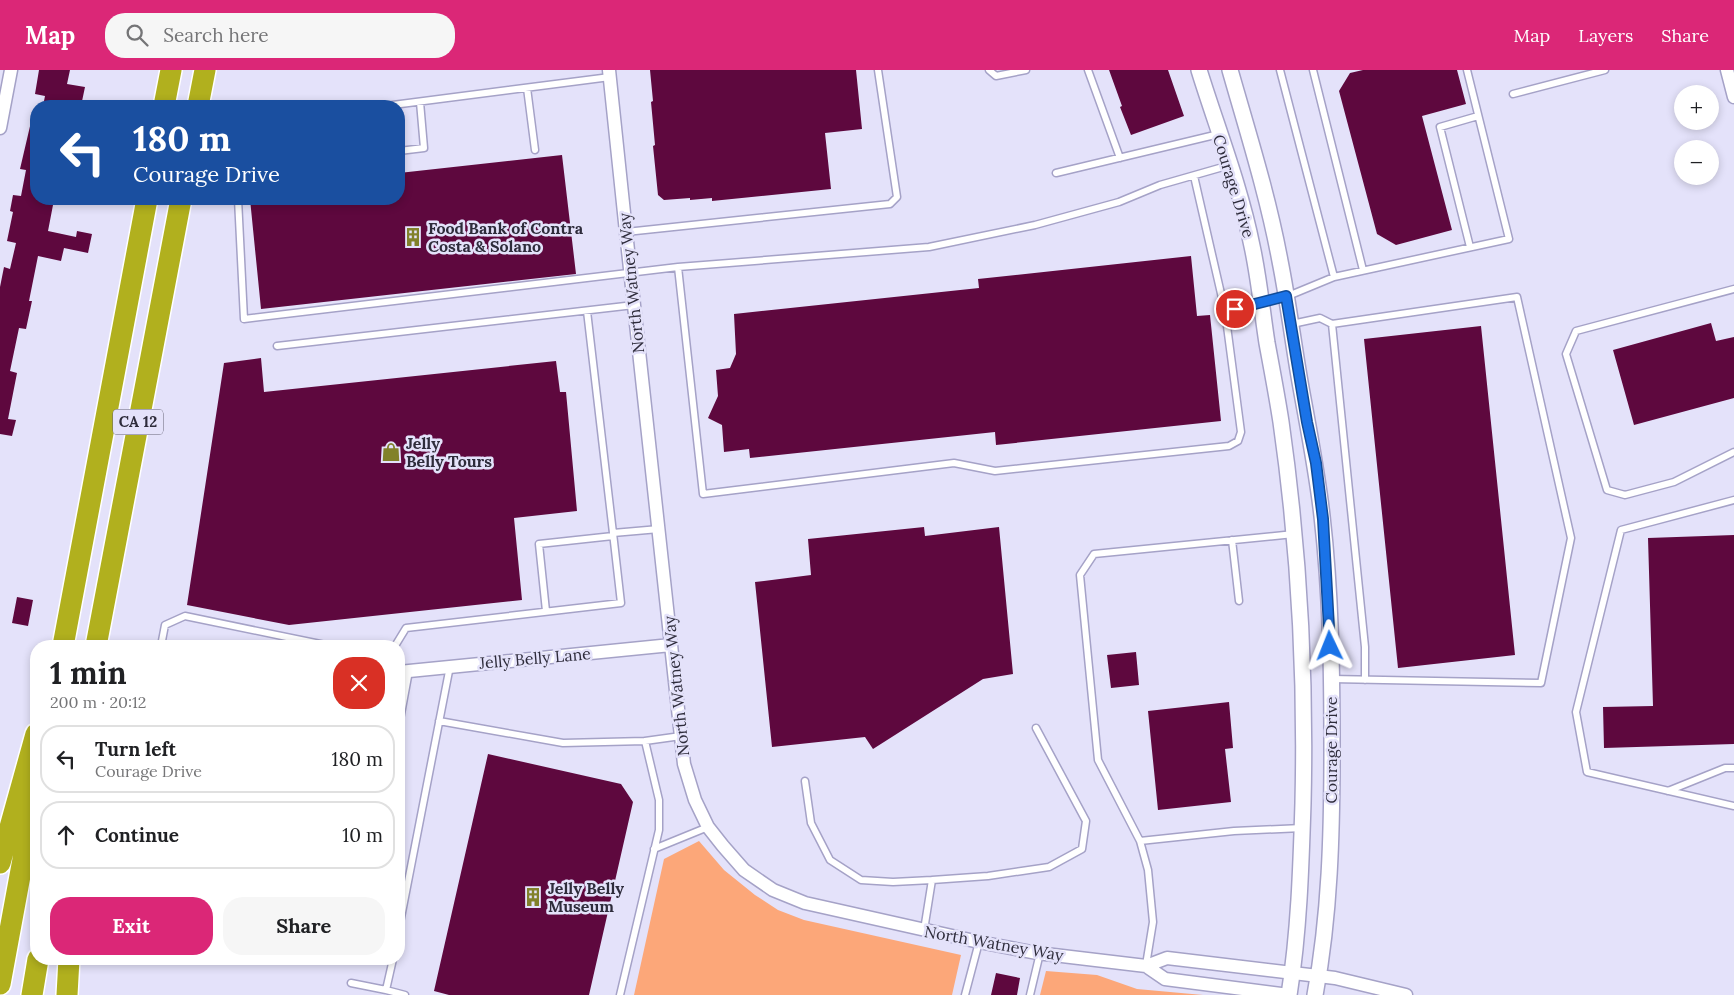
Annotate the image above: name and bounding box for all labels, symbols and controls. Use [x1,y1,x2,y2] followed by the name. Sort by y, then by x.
[105,13,455,58] search box
[25,20,75,51] text: Map
[123,21,151,49] icon: search
[163,23,269,47] text: Search here
[1514,24,1550,47] text: Map
[1578,24,1633,47] text: Layers
[1661,24,1709,47] text: Share
[1674,85,1719,185] map controls
[1674,85,1719,130] button: +
[133,116,231,161] text: 180 m
[50,120,115,185] icon: left
[1209,132,1259,240] street label: Courage Drive
[1674,140,1719,185] button: −
[133,160,280,188] text: Courage Drive
[614,211,648,354] street label: North Watney Way
[428,218,584,256] place label: Food Bank of Contra Costa & Solano
[402,226,424,248] building icon: Food Bank of Contra Costa & Solano
[1214,288,1256,330] pin
[1221,295,1249,323] icon: arrive
[113,410,163,434] road number: CA 12
[406,433,492,471] place label: Jelly Belly Tours
[380,441,402,463] shop icon: Jelly Belly Tours
[659,614,693,757] street label: North Watney Way
[1303,619,1355,671] position arrow
[477,643,592,673] street label: Jelly Belly Lane
[50,654,127,692] text: 1 min
[333,657,385,709] button: close
[50,692,146,712] text: 200 m · 20:12
[1321,696,1341,803] street label: Courage Drive
[95,737,176,761] text: Turn left
[52,745,80,773] icon: left
[332,747,383,771] text: 180 m
[95,761,202,781] text: Courage Drive
[52,821,80,849] icon: ahead
[95,823,179,847] text: Continue
[342,823,383,847] text: 10 m
[548,878,624,916] place label: Jelly Belly Museum
[522,886,544,908] building icon: Jelly Belly Museum
[50,897,213,955] button: Exit
[223,897,385,955] button: Share
[923,921,1066,965] street label: North Watney Way

